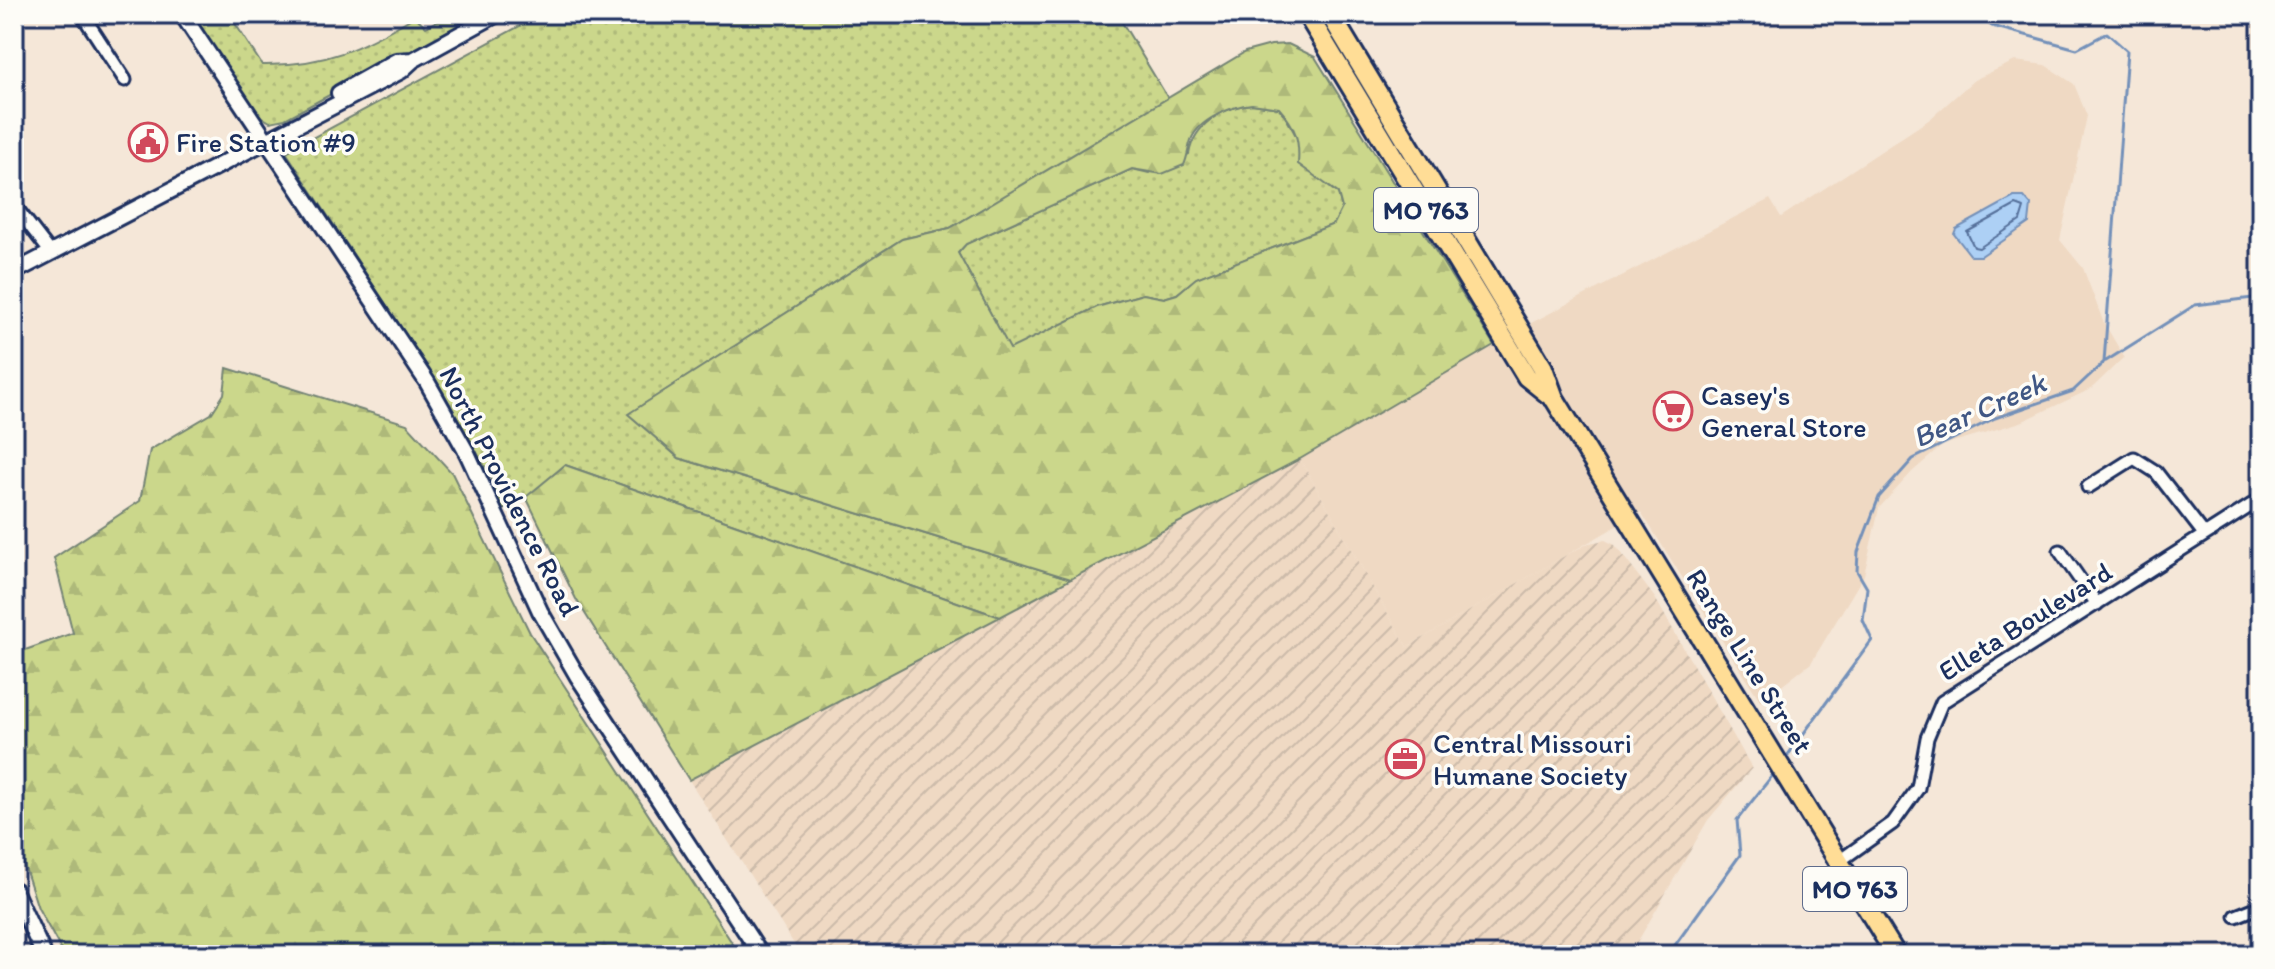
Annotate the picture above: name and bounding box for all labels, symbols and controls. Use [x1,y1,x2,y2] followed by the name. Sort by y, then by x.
[127,121,169,163] public building icon: Fire Station #9
[176,125,356,159] place label: Fire Station #9
[1374,188,1478,232] road number: MO 763
[432,361,588,621] street label: North Providence Road
[1906,363,2053,455] water label: Bear Creek
[1701,378,1867,444] place label: Casey's General Store
[1652,390,1694,432] supermarket icon: Casey's General Store
[1932,554,2119,688] street label: Elleta Boulevard
[1679,562,1821,760] street label: Range Line Street
[1433,726,1632,792] place label: Central Missouri Humane Society
[1384,738,1426,780] office icon: Central Missouri Humane Society
[1803,867,1907,911] road number: MO 763

